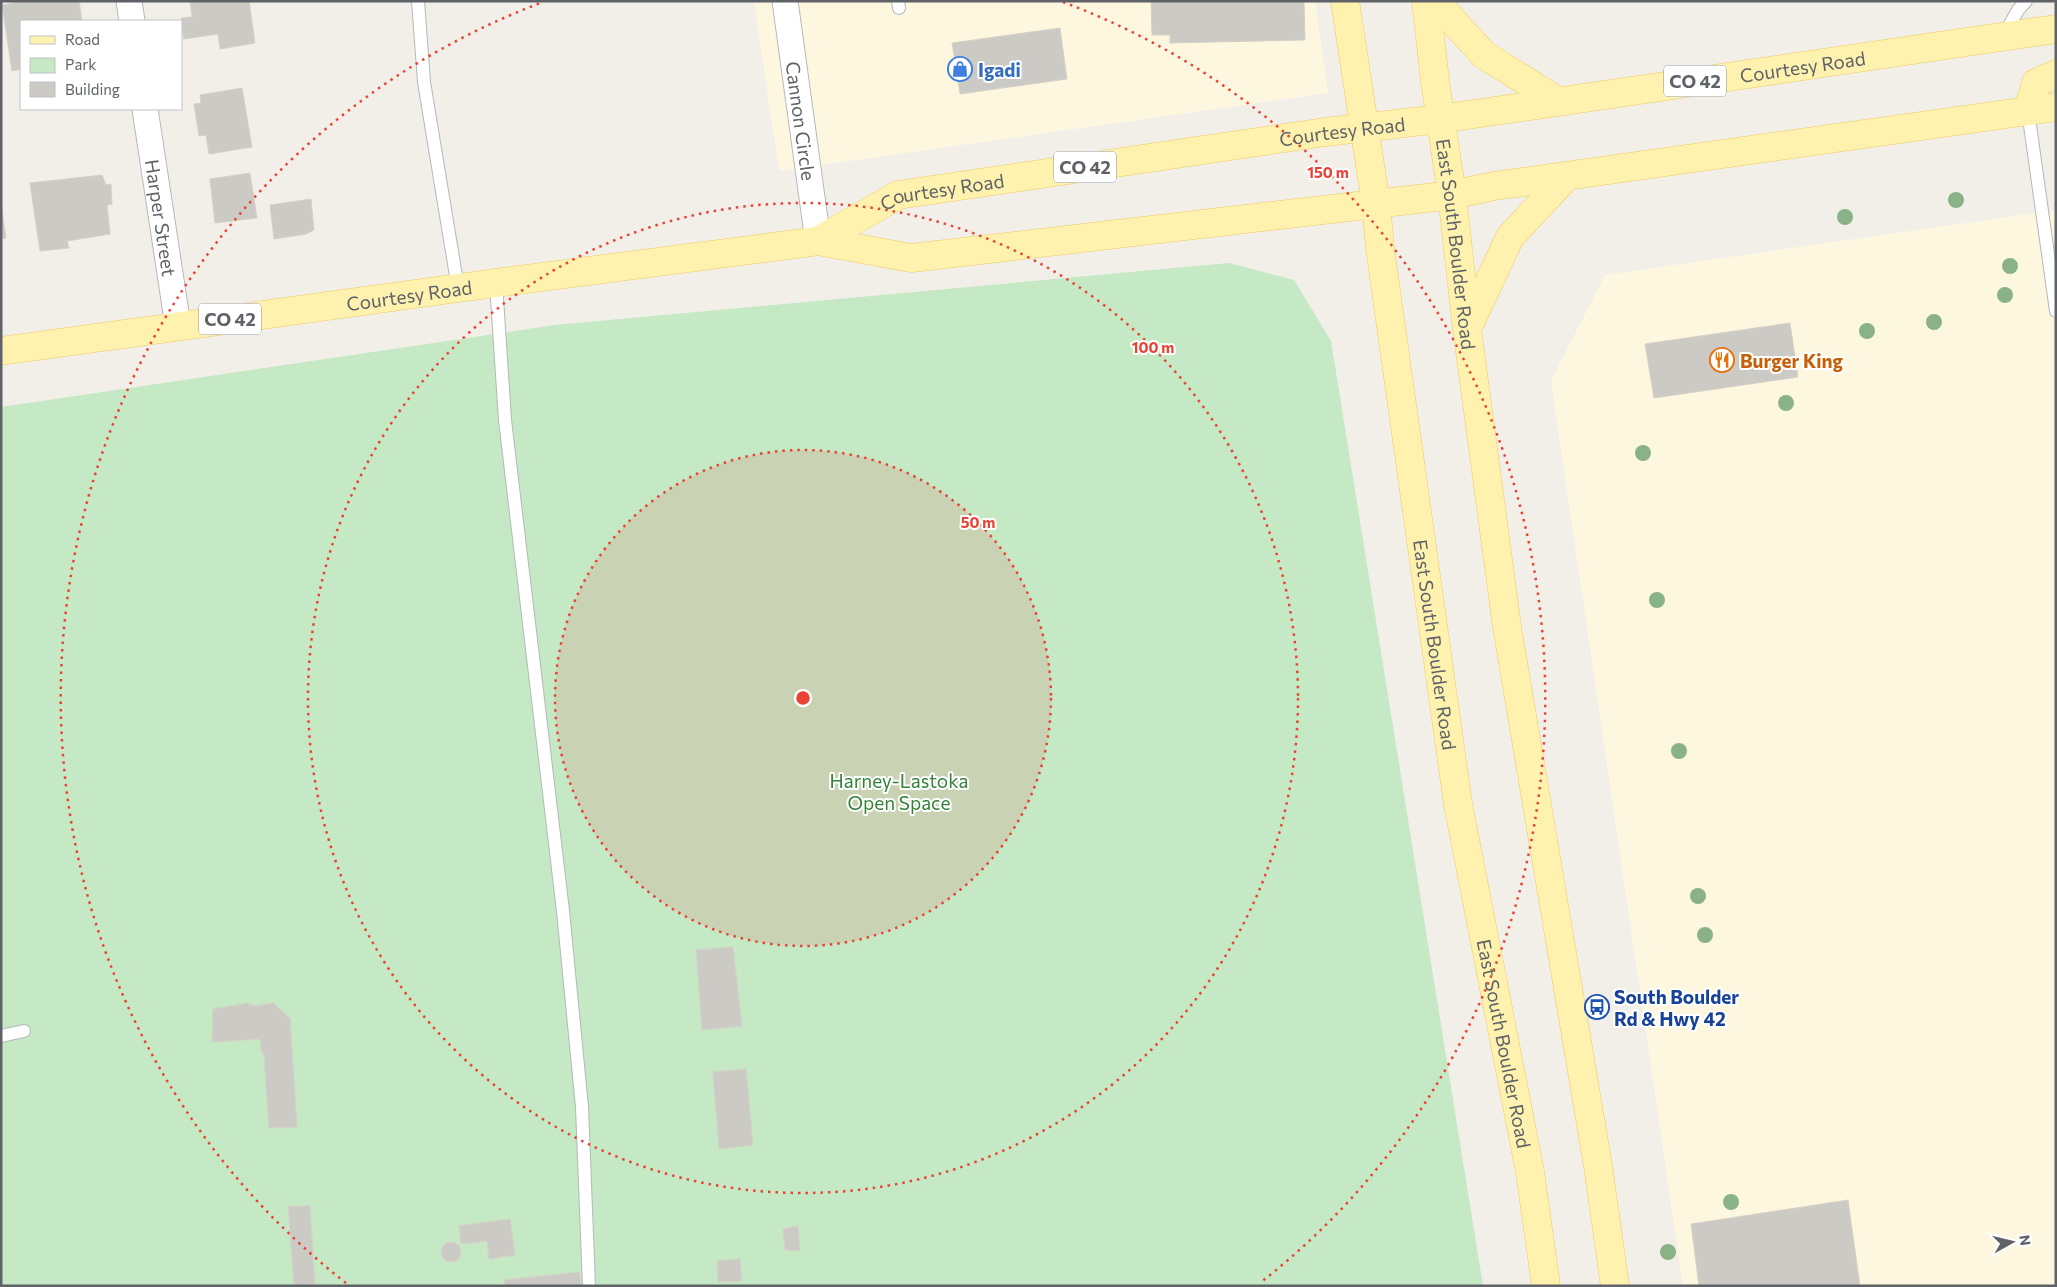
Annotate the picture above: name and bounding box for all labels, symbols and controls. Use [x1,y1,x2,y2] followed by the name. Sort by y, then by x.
[20,20,182,110] legend
[65,30,100,48] text: Road
[1738,46,1867,87] street label: Courtesy Road
[65,55,96,73] text: Park
[947,56,973,82] shop icon: Igadi
[978,58,1021,81] place label: Igadi
[782,60,821,182] street label: Cannon Circle
[1664,66,1726,96] road number: CO 42
[65,80,120,98] text: Building
[1278,112,1406,150] street label: Courtesy Road
[1432,137,1481,351] street label: East South Boulder Road
[1054,152,1116,182] road number: CO 42
[141,158,182,278] street label: Harper Street
[1307,163,1349,181] text: 150 m
[875,168,1006,215] street label: Courtesy Road
[345,275,473,315] street label: Courtesy Road
[199,304,261,334] road number: CO 42
[1132,338,1174,356] text: 100 m
[1709,347,1735,373] restaurant icon: Burger King
[1740,349,1844,372] place label: Burger King
[961,513,995,531] text: 50 m
[1409,538,1462,751] street label: East South Boulder Road
[794,689,812,707] centre of rings
[830,769,968,814] park label: Harney-Lastoka Open Space
[1473,937,1537,1150] street label: East South Boulder Road
[1614,985,1739,1030] place label: South Boulder Rd & Hwy 42
[1584,994,1610,1020] bus stop icon: South Boulder Rd & Hwy 42
[1987,1217,2037,1267] north arrow
[2016,1234,2035,1247] text: N

